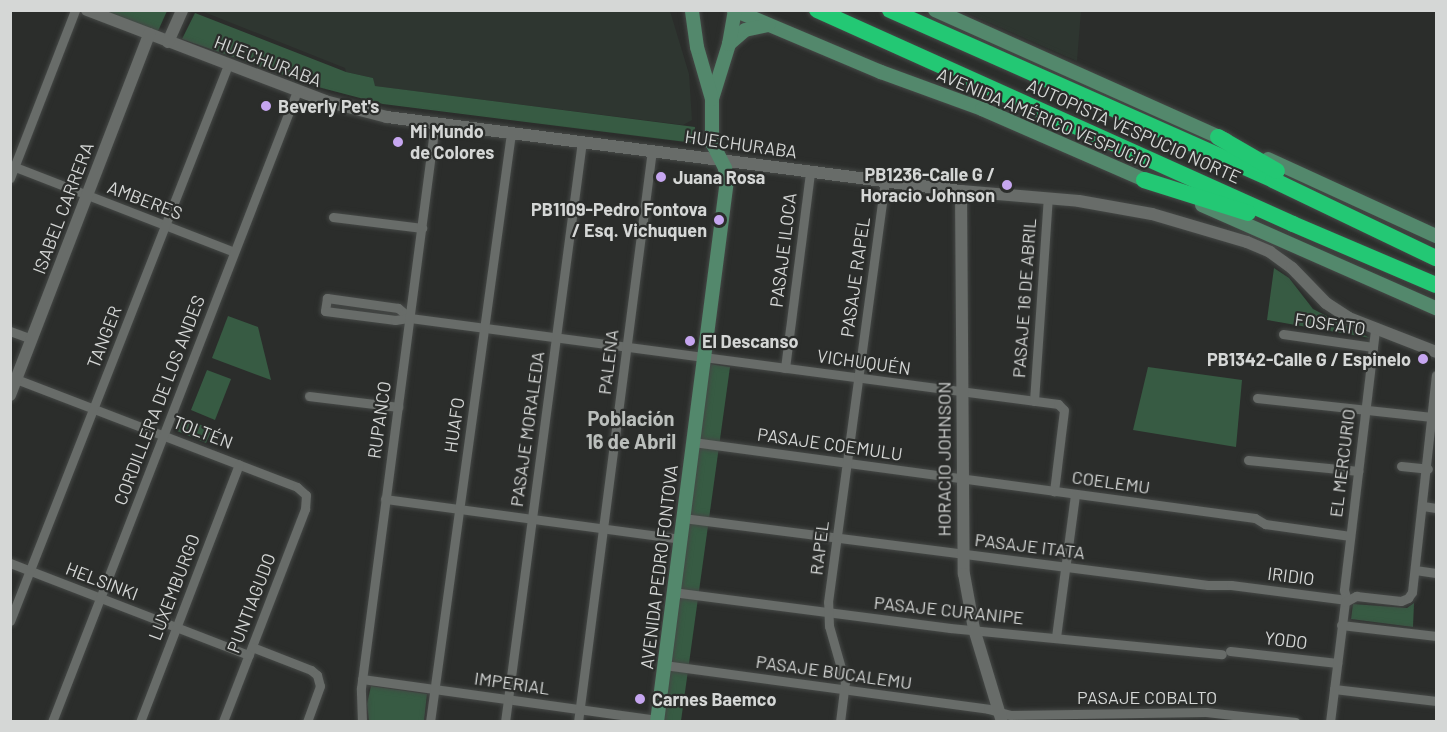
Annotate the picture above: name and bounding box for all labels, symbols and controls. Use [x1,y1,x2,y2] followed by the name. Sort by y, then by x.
[211,31,325,91] street label: HUECHURABA
[934,63,1154,173] street label: AVENIDA AMÉRICO VESPUCIO
[1024,74,1244,188] street label: AUTOPISTA VESPUCIO NORTE
[278,95,379,117] place label: Beverly Pet's
[259,99,273,113] marker: Beverly Pet's
[410,121,494,164] place label: Mi Mundo de Colores
[684,125,798,163] street label: HUECHURABA
[391,135,405,149] marker: Mi Mundo de Colores
[28,139,98,277] street label: ISABEL CARRERA
[860,164,995,207] place label: PB1236-Calle G / Horacio Johnson
[673,166,765,188] place label: Juana Rosa
[654,170,668,184] marker: Juana Rosa
[105,176,185,224] street label: AMBERES
[1000,178,1014,192] marker: PB1236-Calle G / Horacio Johnson
[765,192,801,308] street label: PASAJE ILOCA
[531,199,707,242] place label: PB1109-Pedro Fontova / Esq. Vichuquen
[712,213,726,227] marker: PB1109-Pedro Fontova / Esq. Vichuquen
[836,215,874,339] street label: PASAJE RAPEL
[1008,217,1040,379] street label: PASAJE 16 DE ABRIL
[109,292,209,508] street label: CORDILLERA DE LOS ANDES
[82,303,126,371] street label: TANGER
[1293,308,1367,340] street label: FOSFATO
[593,328,623,396] street label: PALENA
[702,330,798,352] place label: El Descanso
[683,334,697,348] marker: El Descanso
[816,345,912,379] street label: VICHUQUÉN
[1207,348,1411,370] place label: PB1342-Calle G / Espinelo
[505,350,549,508] street label: PASAJE MORALEDA
[1416,352,1430,366] marker: PB1342-Calle G / Espinelo
[363,380,395,460] street label: RUPANCO
[933,382,955,536] street label: HORACIO JOHNSON
[439,396,469,454] street label: HUAFO
[586,406,676,453] district label: Población 16 de Abril
[1325,408,1359,518] street label: EL MERCURIO
[170,411,236,453] street label: TOLTÉN
[756,423,904,465] street label: PASAJE COEMULU
[636,464,682,670] street label: AVENIDA PEDRO FONTOVA
[1071,466,1151,498] street label: COELEMU
[805,520,833,576] street label: RAPEL
[974,529,1086,563] street label: PASAJE ITATA
[144,531,204,643] street label: LUXEMBURGO
[222,550,280,656] street label: PUNTIAGUDO
[63,557,141,605] street label: HELSINKI
[1266,562,1316,590] street label: IRIDIO
[873,591,1025,629] street label: PASAJE CURANIPE
[1263,627,1309,653] street label: YODO
[755,650,913,694] street label: PASAJE BUCALEMU
[473,667,551,699] street label: IMPERIAL
[1077,686,1217,708] street label: PASAJE COBALTO
[652,688,776,710] place label: Carnes Baemco
[633,692,647,706] marker: Carnes Baemco

